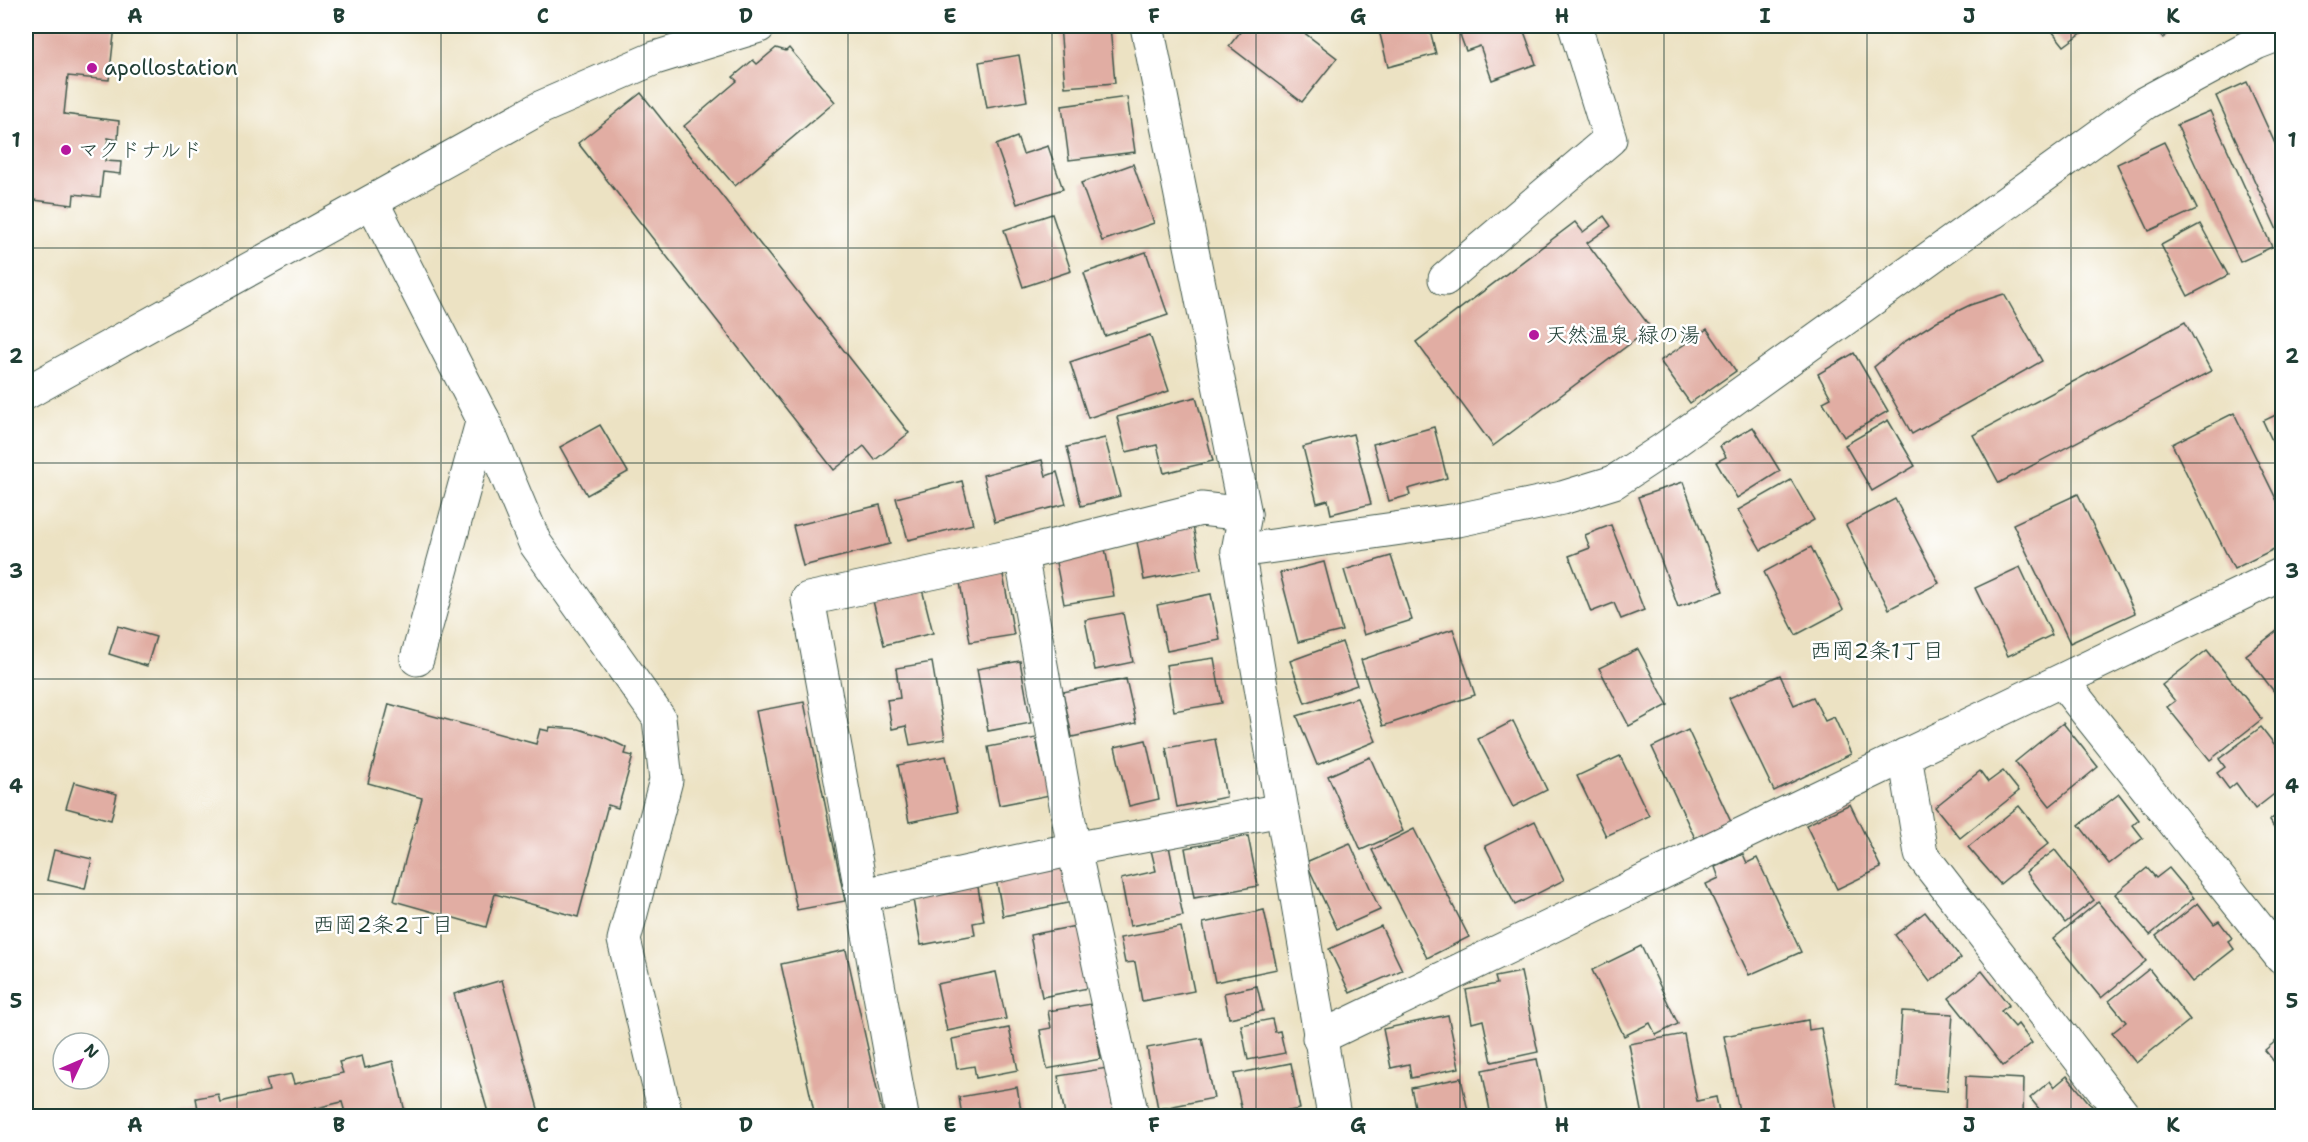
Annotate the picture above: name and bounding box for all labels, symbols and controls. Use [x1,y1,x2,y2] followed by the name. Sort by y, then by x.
[127,3,143,29] text: A
[333,3,345,29] text: B
[537,3,549,29] text: C
[739,3,753,29] text: D
[943,3,957,29] text: E
[1148,3,1160,29] text: F
[1350,3,1366,29] text: G
[1555,3,1569,29] text: H
[1759,3,1771,29] text: I
[1963,3,1976,29] text: J
[2166,3,2180,29] text: K
[104,54,238,82] place label: apollostation
[85,61,99,75] marker: apollostation
[11,127,21,153] text: 1
[2287,127,2297,153] text: 1
[78,136,202,164] place label: マクドナルド
[59,143,73,157] marker: マクドナルド
[1546,321,1700,349] place label: 天然温泉 緑の湯
[1527,328,1541,342] marker: 天然温泉 緑の湯
[9,343,23,369] text: 2
[2285,343,2299,369] text: 2
[9,558,23,584] text: 3
[2285,558,2299,584] text: 3
[1810,636,1944,665] district label: 西岡2条1丁目
[9,773,23,799] text: 4
[2285,773,2299,799] text: 4
[313,910,453,939] district label: 西岡2条2丁目
[10,988,22,1014] text: 5
[2286,988,2298,1014] text: 5
[51,1031,111,1091] north arrow
[79,1039,103,1063] text: N
[127,1112,143,1138] text: A
[333,1112,345,1138] text: B
[537,1112,549,1138] text: C
[739,1112,753,1138] text: D
[943,1112,957,1138] text: E
[1148,1112,1160,1138] text: F
[1350,1112,1366,1138] text: G
[1555,1112,1569,1138] text: H
[1759,1112,1771,1138] text: I
[1963,1112,1976,1138] text: J
[2166,1112,2180,1138] text: K

